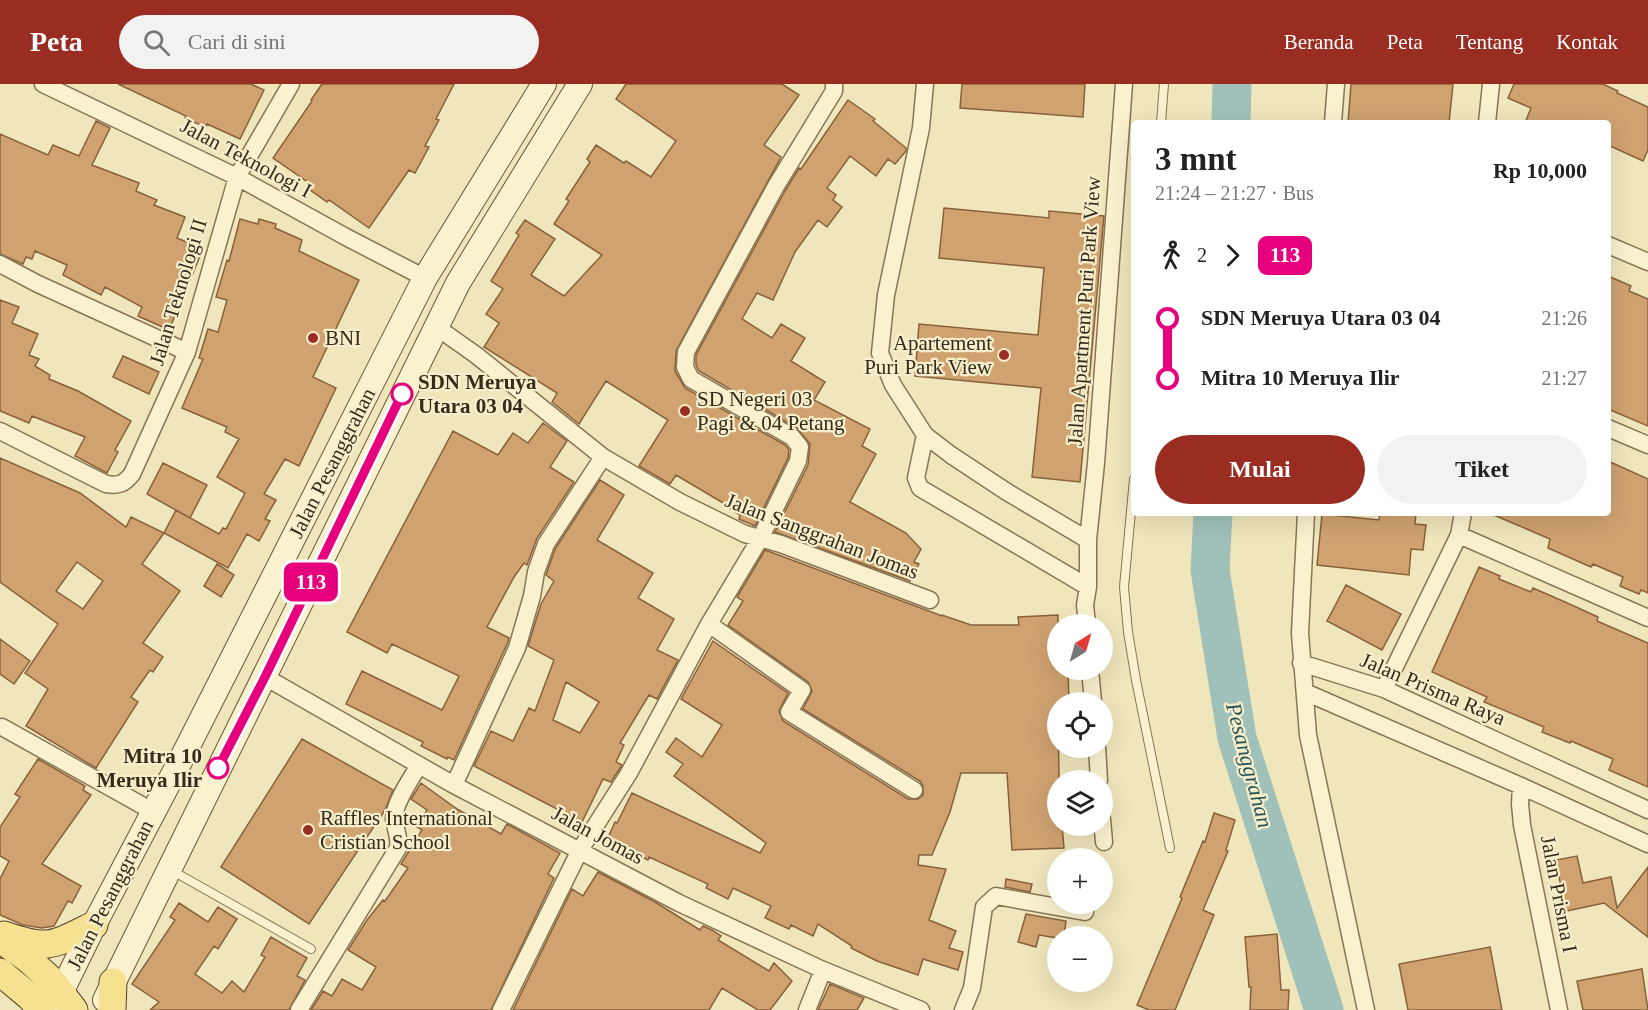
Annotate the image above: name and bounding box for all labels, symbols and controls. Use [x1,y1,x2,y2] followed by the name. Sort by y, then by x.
[119,15,539,69] search box
[30,26,83,57] text: Peta
[140,26,173,59] icon: search
[188,29,286,54] text: Cari di sini
[1284,30,1354,54] text: Beranda
[1387,30,1423,54] text: Peta
[1456,30,1523,54] text: Tentang
[1556,30,1618,54] text: Kontak
[176,113,316,203] street label: Jalan Teknologi I
[1155,141,1237,177] text: 3 mnt
[1493,158,1587,183] text: Rp 10,000
[1063,175,1105,447] street label: Jalan Apartment Puri Park View
[1155,182,1314,204] text: 21:24 – 21:27 · Bus
[144,216,212,368] street label: Jalan Teknologi II
[1155,239,1188,272] icon: walk
[1216,239,1249,272] icon: forward
[1270,243,1300,267] text: 113
[1197,244,1207,266] text: 2
[1201,305,1441,330] text: SDN Meruya Utara 03 04
[1541,307,1587,329] text: 21:26
[325,326,361,350] place label: BNI
[306,331,320,345] marker: BNI
[864,331,993,379] place label: Apartement Puri Park View
[997,348,1011,362] marker: Apartement Puri Park View
[1201,365,1400,390] text: Mitra 10 Meruya Ilir
[1541,367,1587,389] text: 21:27
[418,370,537,418] place label: SDN Meruya Utara 03 04
[391,383,413,405] marker: SDN Meruya Utara 03 04
[284,384,380,542] street label: Jalan Pesanggrahan
[697,387,845,435] place label: SD Negeri 03 Pagi & 04 Petang
[678,404,692,418] marker: SD Negeri 03 Pagi & 04 Petang
[1155,435,1365,504] button: Mulai
[1377,435,1587,504] button: Tiket
[722,488,922,584] street label: Jalan Sanggrahan Jomas
[276,562,346,602] line badge: 113
[296,570,326,594] text: 113
[1047,614,1113,680] north arrow
[1047,614,1113,992] map controls
[1357,648,1510,731] street label: Jalan Prisma Raya
[1047,692,1113,758] button: locate
[1221,699,1278,830] water label: Pesanggrahan
[96,744,202,792] place label: Mitra 10 Meruya Ilir
[207,757,229,779] marker: Mitra 10 Meruya Ilir
[1047,770,1113,836] button: layers
[548,801,648,869] street label: Jalan Jomas
[320,806,493,854] place label: Raffles International Cristian School
[62,816,158,974] street label: Jalan Pesanggrahan
[301,823,315,837] marker: Raffles International Cristian School
[1536,833,1582,955] street label: Jalan Prisma I
[1047,848,1113,914] button: +
[1047,926,1113,992] button: −

